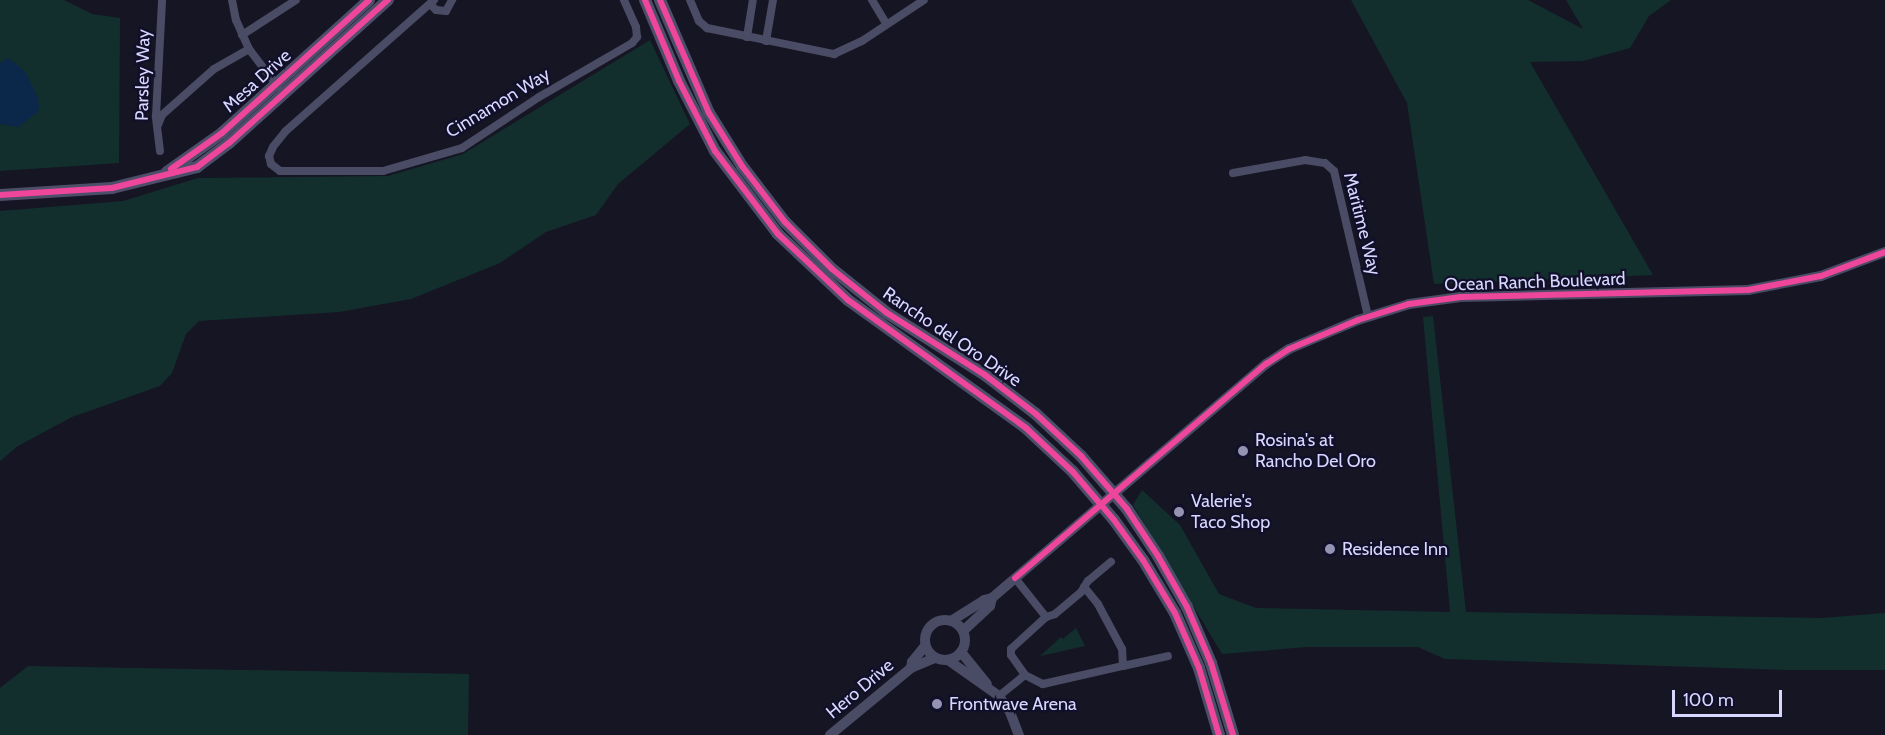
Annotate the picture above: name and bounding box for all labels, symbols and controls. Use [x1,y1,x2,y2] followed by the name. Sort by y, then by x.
[131,29,155,121] street label: Parsley Way
[219,45,295,117] street label: Mesa Drive
[442,63,554,143] street label: Cinnamon Way
[1339,170,1385,278] street label: Maritime Way
[1444,268,1626,296] street label: Ocean Ranch Boulevard
[879,283,1025,391] street label: Rancho del Oro Drive
[1255,430,1376,472] place label: Rosina's at Rancho Del Oro
[1236,444,1250,458] marker: Rosina's at Rancho Del Oro
[1191,491,1270,534] place label: Valerie's Taco Shop
[1172,505,1186,519] marker: Valerie's Taco Shop
[1342,538,1448,560] place label: Residence Inn
[1323,542,1337,556] marker: Residence Inn
[822,655,898,723] street label: Hero Drive
[1675,678,1784,716] scale bar
[1683,689,1734,711] text: 100 m
[949,693,1077,715] place label: Frontwave Arena
[930,697,944,711] marker: Frontwave Arena

